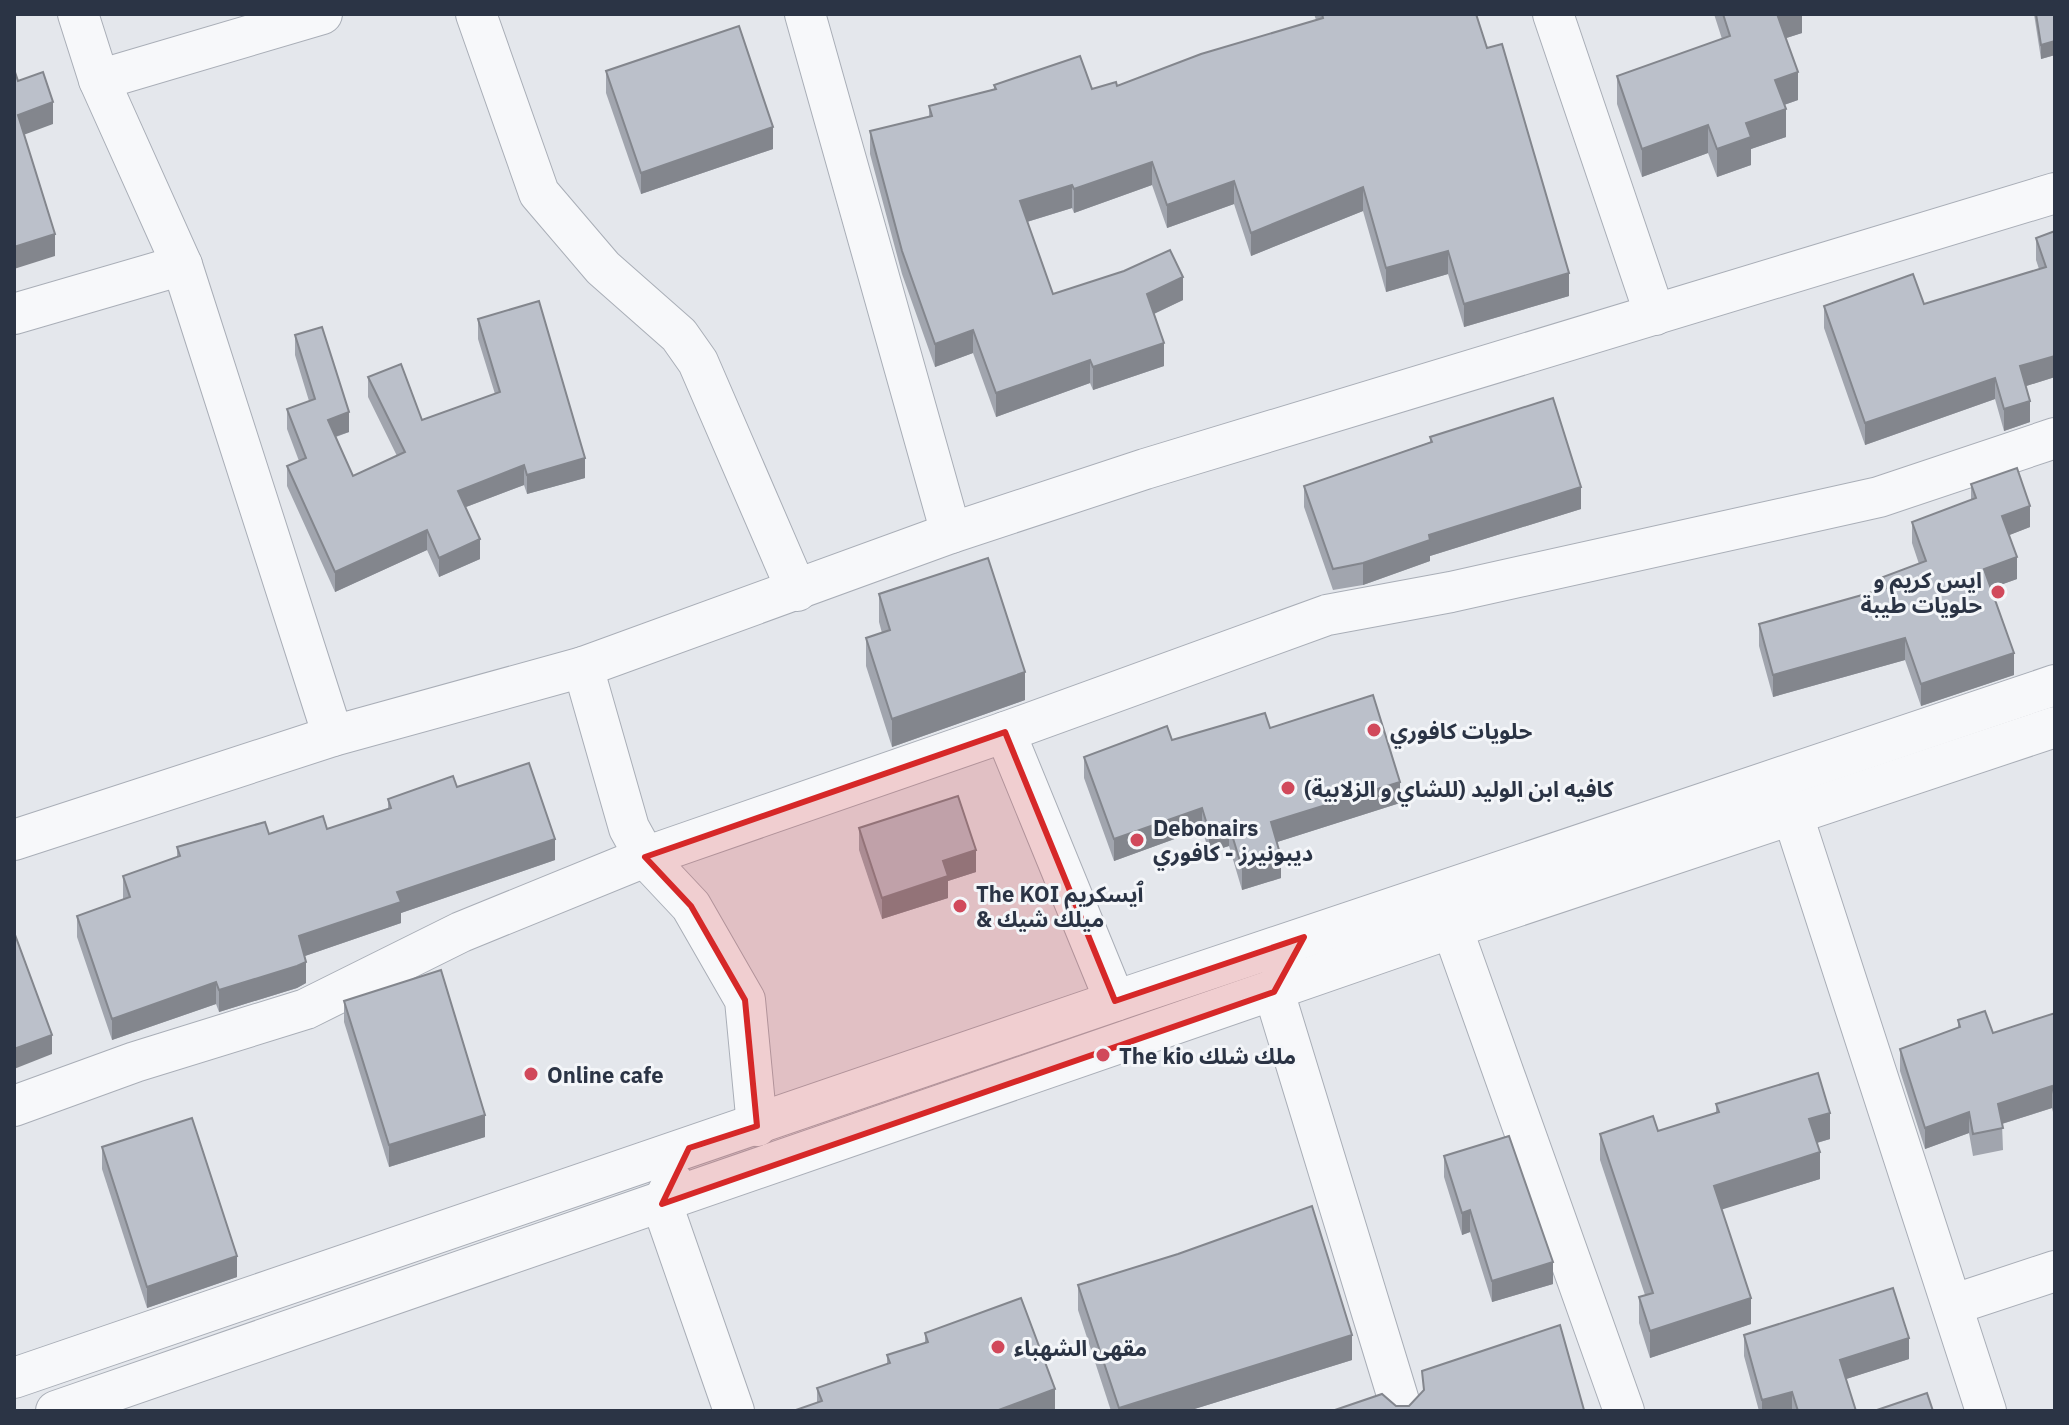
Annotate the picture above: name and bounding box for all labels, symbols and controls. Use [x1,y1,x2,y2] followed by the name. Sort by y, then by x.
[1861,565,1982,619] place label: ايس كريم و حلويات طيبة
[1989,583,2007,601] marker: ايس كريم و حلويات طيبة
[1390,716,1532,749] place label: حلويات كافوري
[1365,721,1383,739] marker: حلويات كافوري
[1304,774,1615,807] place label: كافيه ابن الوليد (للشاي و الزلابية)
[1279,779,1297,797] marker: كافيه ابن الوليد (للشاي و الزلابية)
[1153,813,1313,871] place label: Debonairs ديبونيرز - كافوري
[1128,831,1146,849] marker: Debonairs ديبونيرز - كافوري
[976,879,1144,933] place label: The KOI ٱيسكريم & ميلك شيك
[951,897,969,915] marker: The KOI ٱيسكريم & ميلك شيك
[1119,1041,1296,1070] place label: The kio ملك شلك
[1094,1046,1112,1064] marker: The kio ملك شلك
[547,1060,664,1089] place label: Online cafe
[522,1065,540,1083] marker: Online cafe
[1014,1333,1147,1362] place label: مقهى الشهباء
[989,1338,1007,1356] marker: مقهى الشهباء

